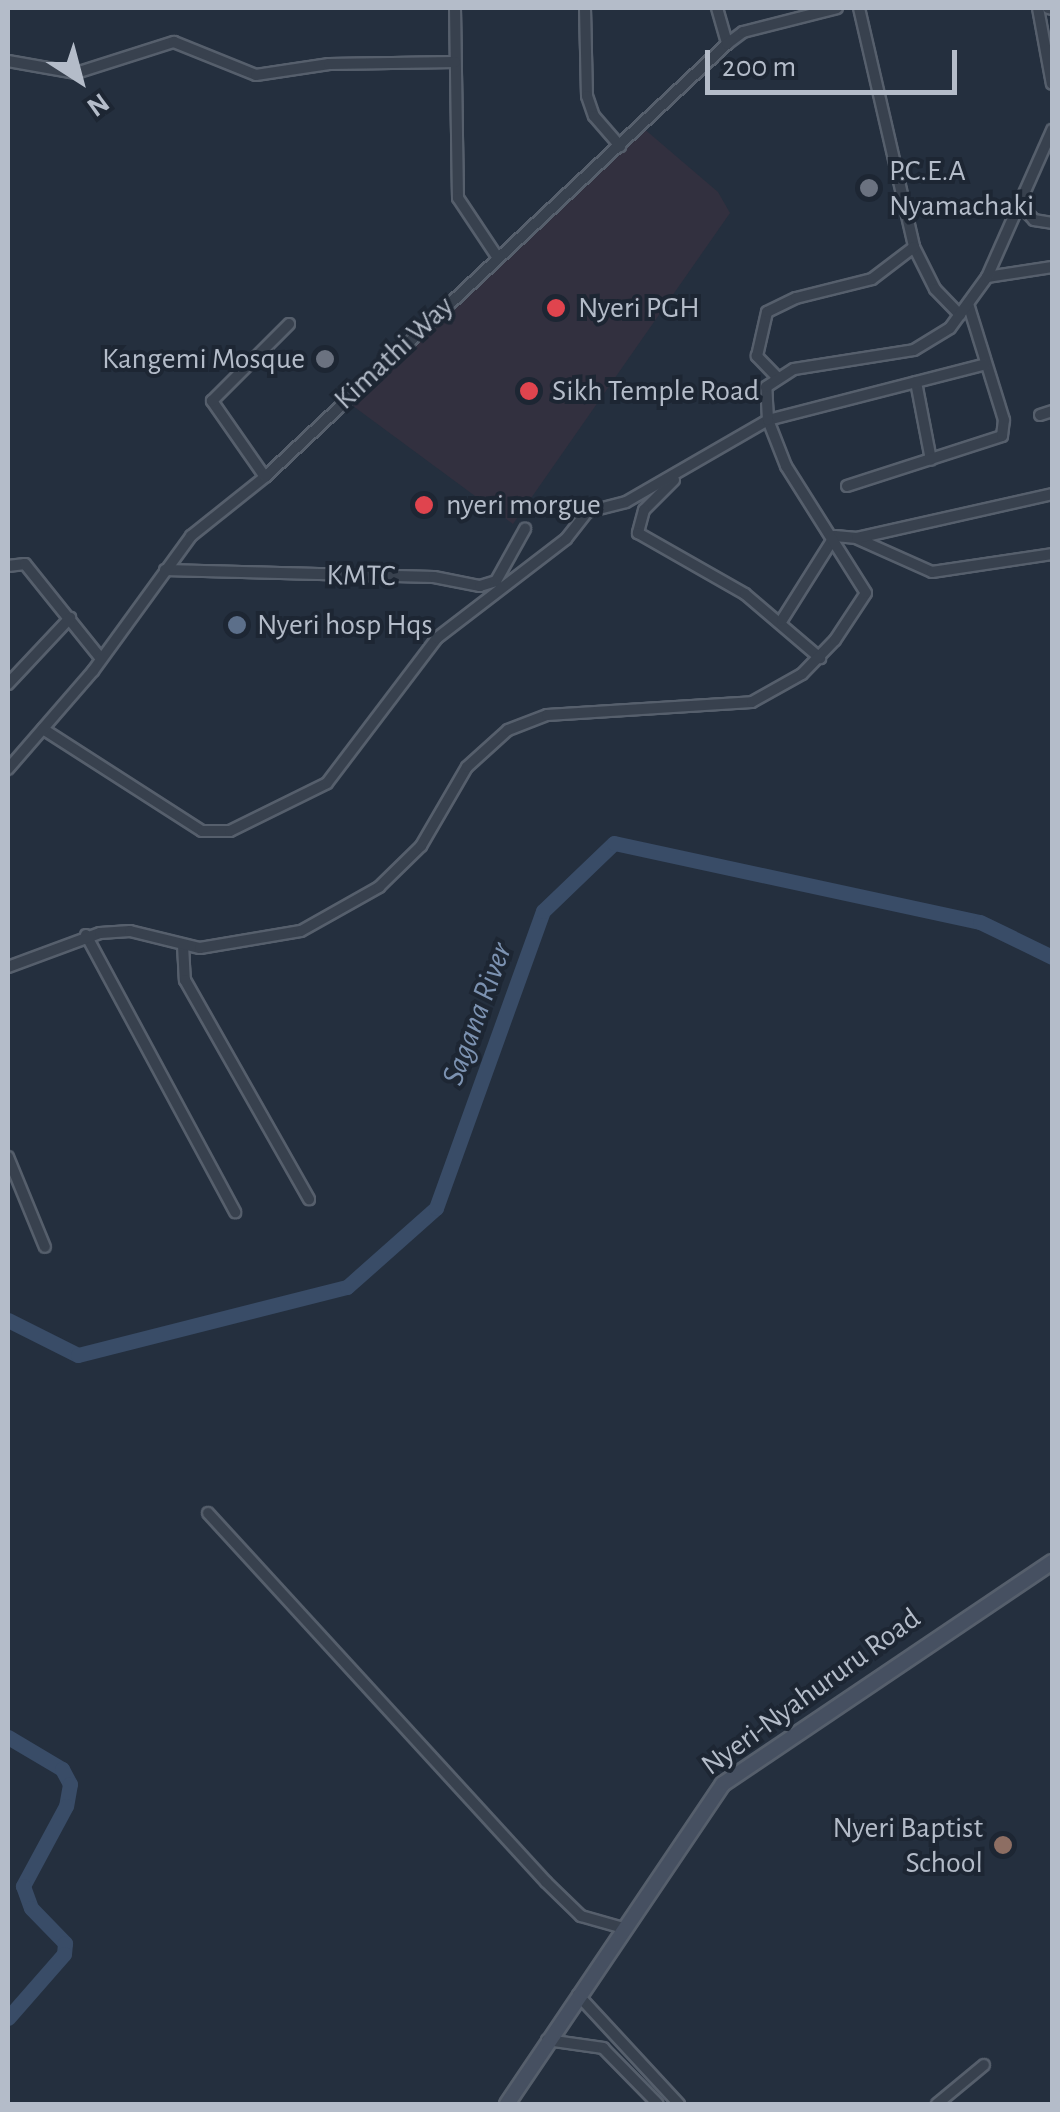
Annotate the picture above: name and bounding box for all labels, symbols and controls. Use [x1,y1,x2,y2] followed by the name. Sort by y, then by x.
[30,30,130,130] north arrow
[710,30,962,92] scale bar
[722,52,796,82] text: 200 m
[82,87,114,121] text: N
[889,153,1034,224] place label: P.C.E.A Nyamachaki
[858,177,880,199] marker: P.C.E.A Nyamachaki
[327,289,461,417] street label: Kimathi Way
[578,290,700,326] place label: Nyeri PGH
[543,295,569,321] marker: Nyeri PGH
[102,341,305,377] place label: Kangemi Mosque
[314,348,336,370] marker: Kangemi Mosque
[552,373,759,409] place label: Sikh Temple Road
[516,378,542,404] marker: Sikh Temple Road
[446,487,601,523] place label: nyeri morgue
[411,492,437,518] marker: nyeri morgue
[326,557,396,595] street label: KMTC
[257,607,433,643] place label: Nyeri hosp Hqs
[226,614,248,636] marker: Nyeri hosp Hqs
[434,938,520,1090] water label: Sagana River
[695,1601,927,1783] street label: Nyeri-Nyahururu Road
[833,1810,983,1880] place label: Nyeri Baptist School
[992,1834,1014,1856] marker: Nyeri Baptist School

